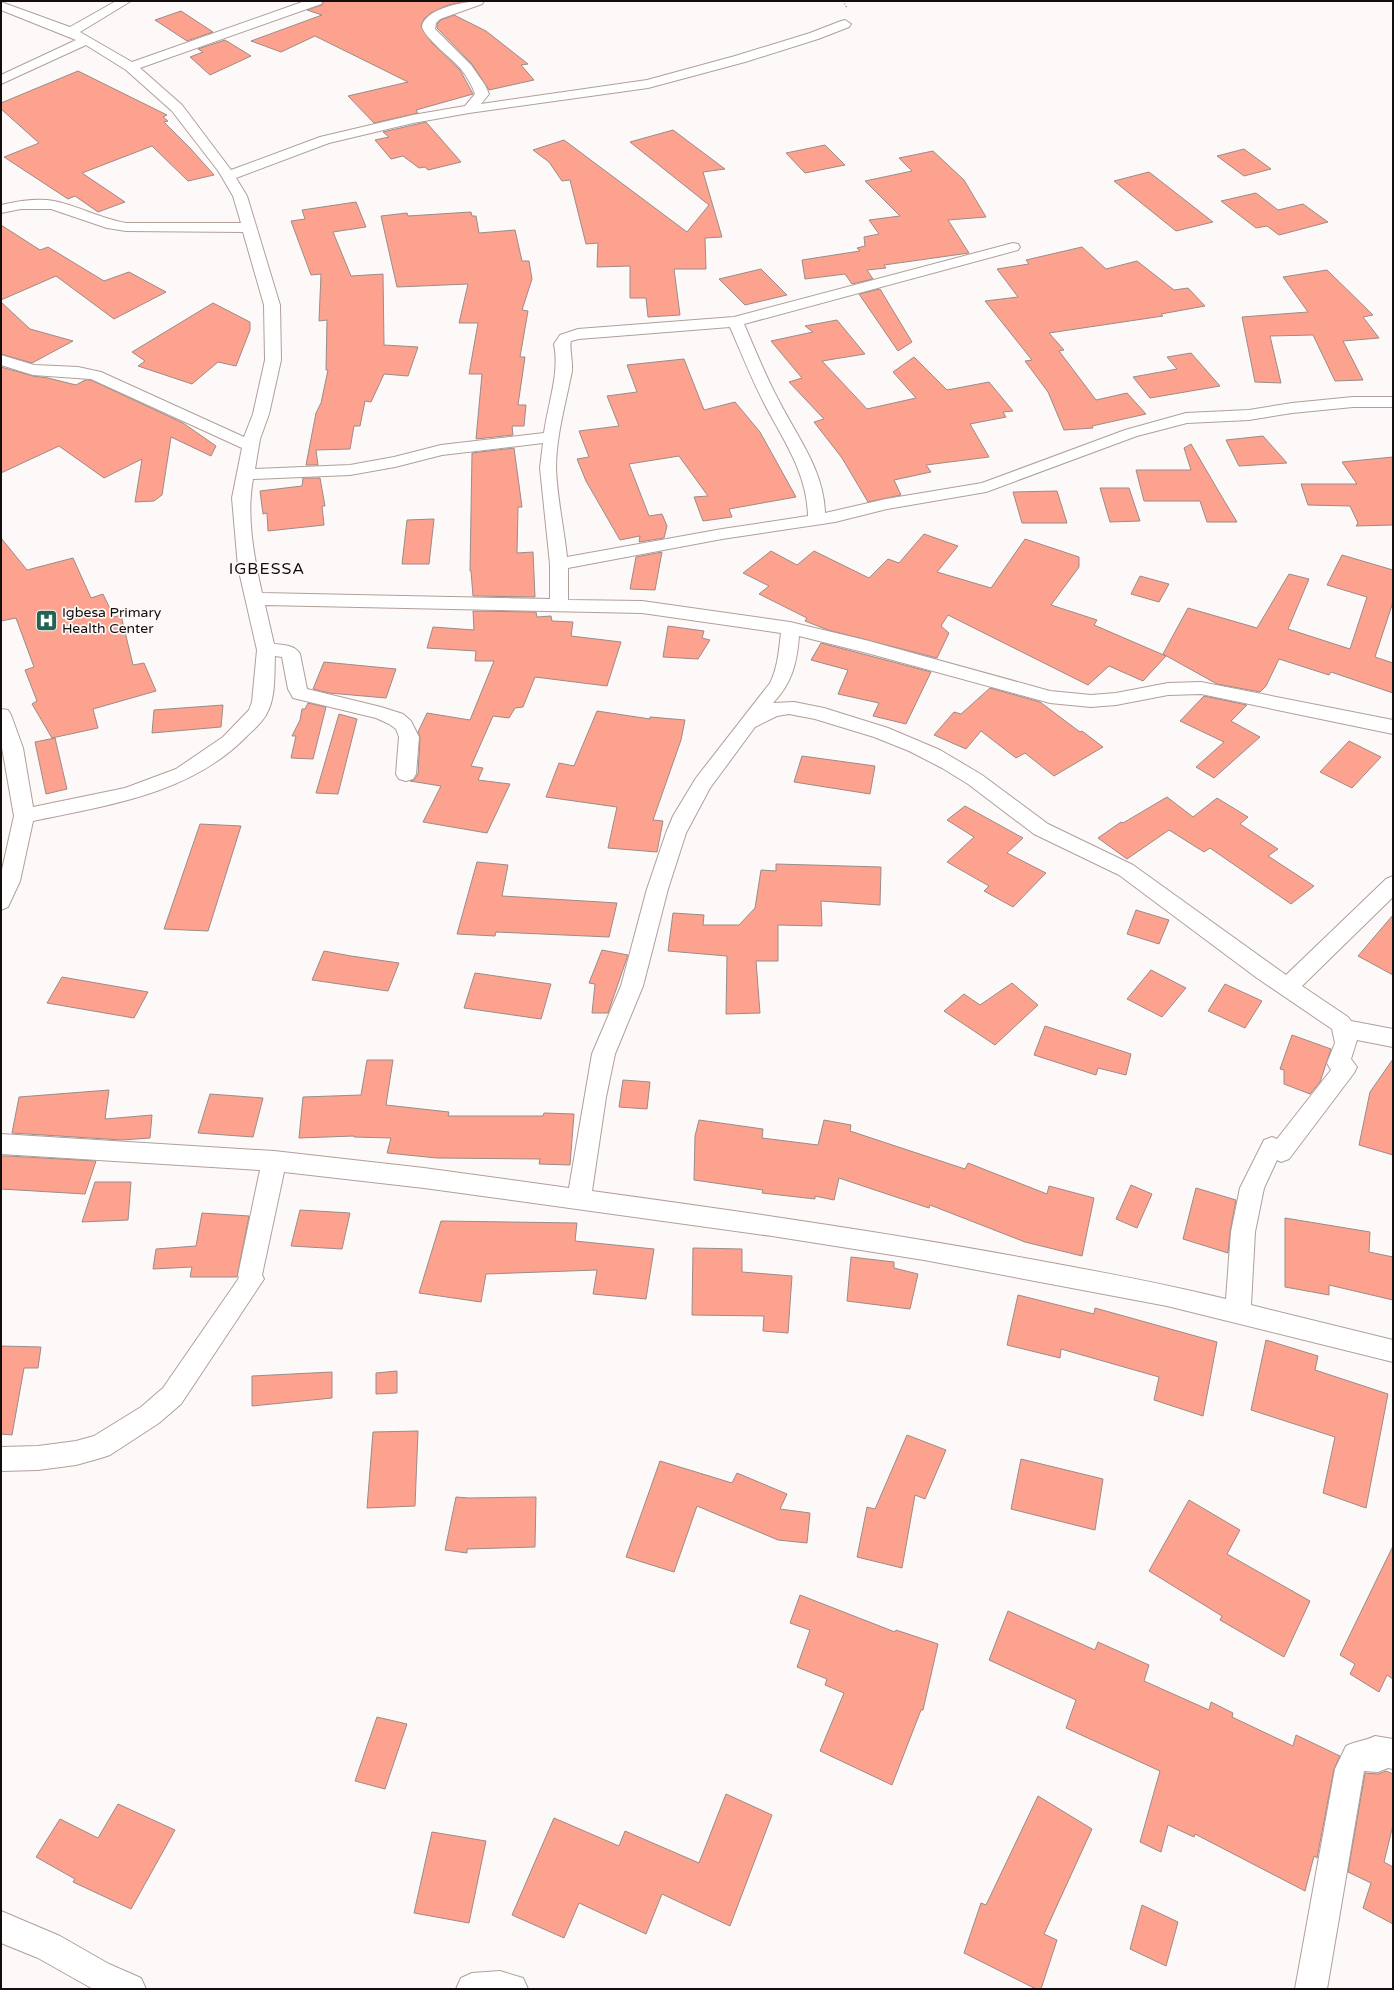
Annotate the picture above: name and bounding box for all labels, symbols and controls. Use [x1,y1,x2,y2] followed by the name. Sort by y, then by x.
[229,559,305,579] district label: IGBESSA
[62,604,162,637] place label: Igbesa Primary Health Center
[33,607,59,633] hospital icon: Igbesa Primary Health Center

